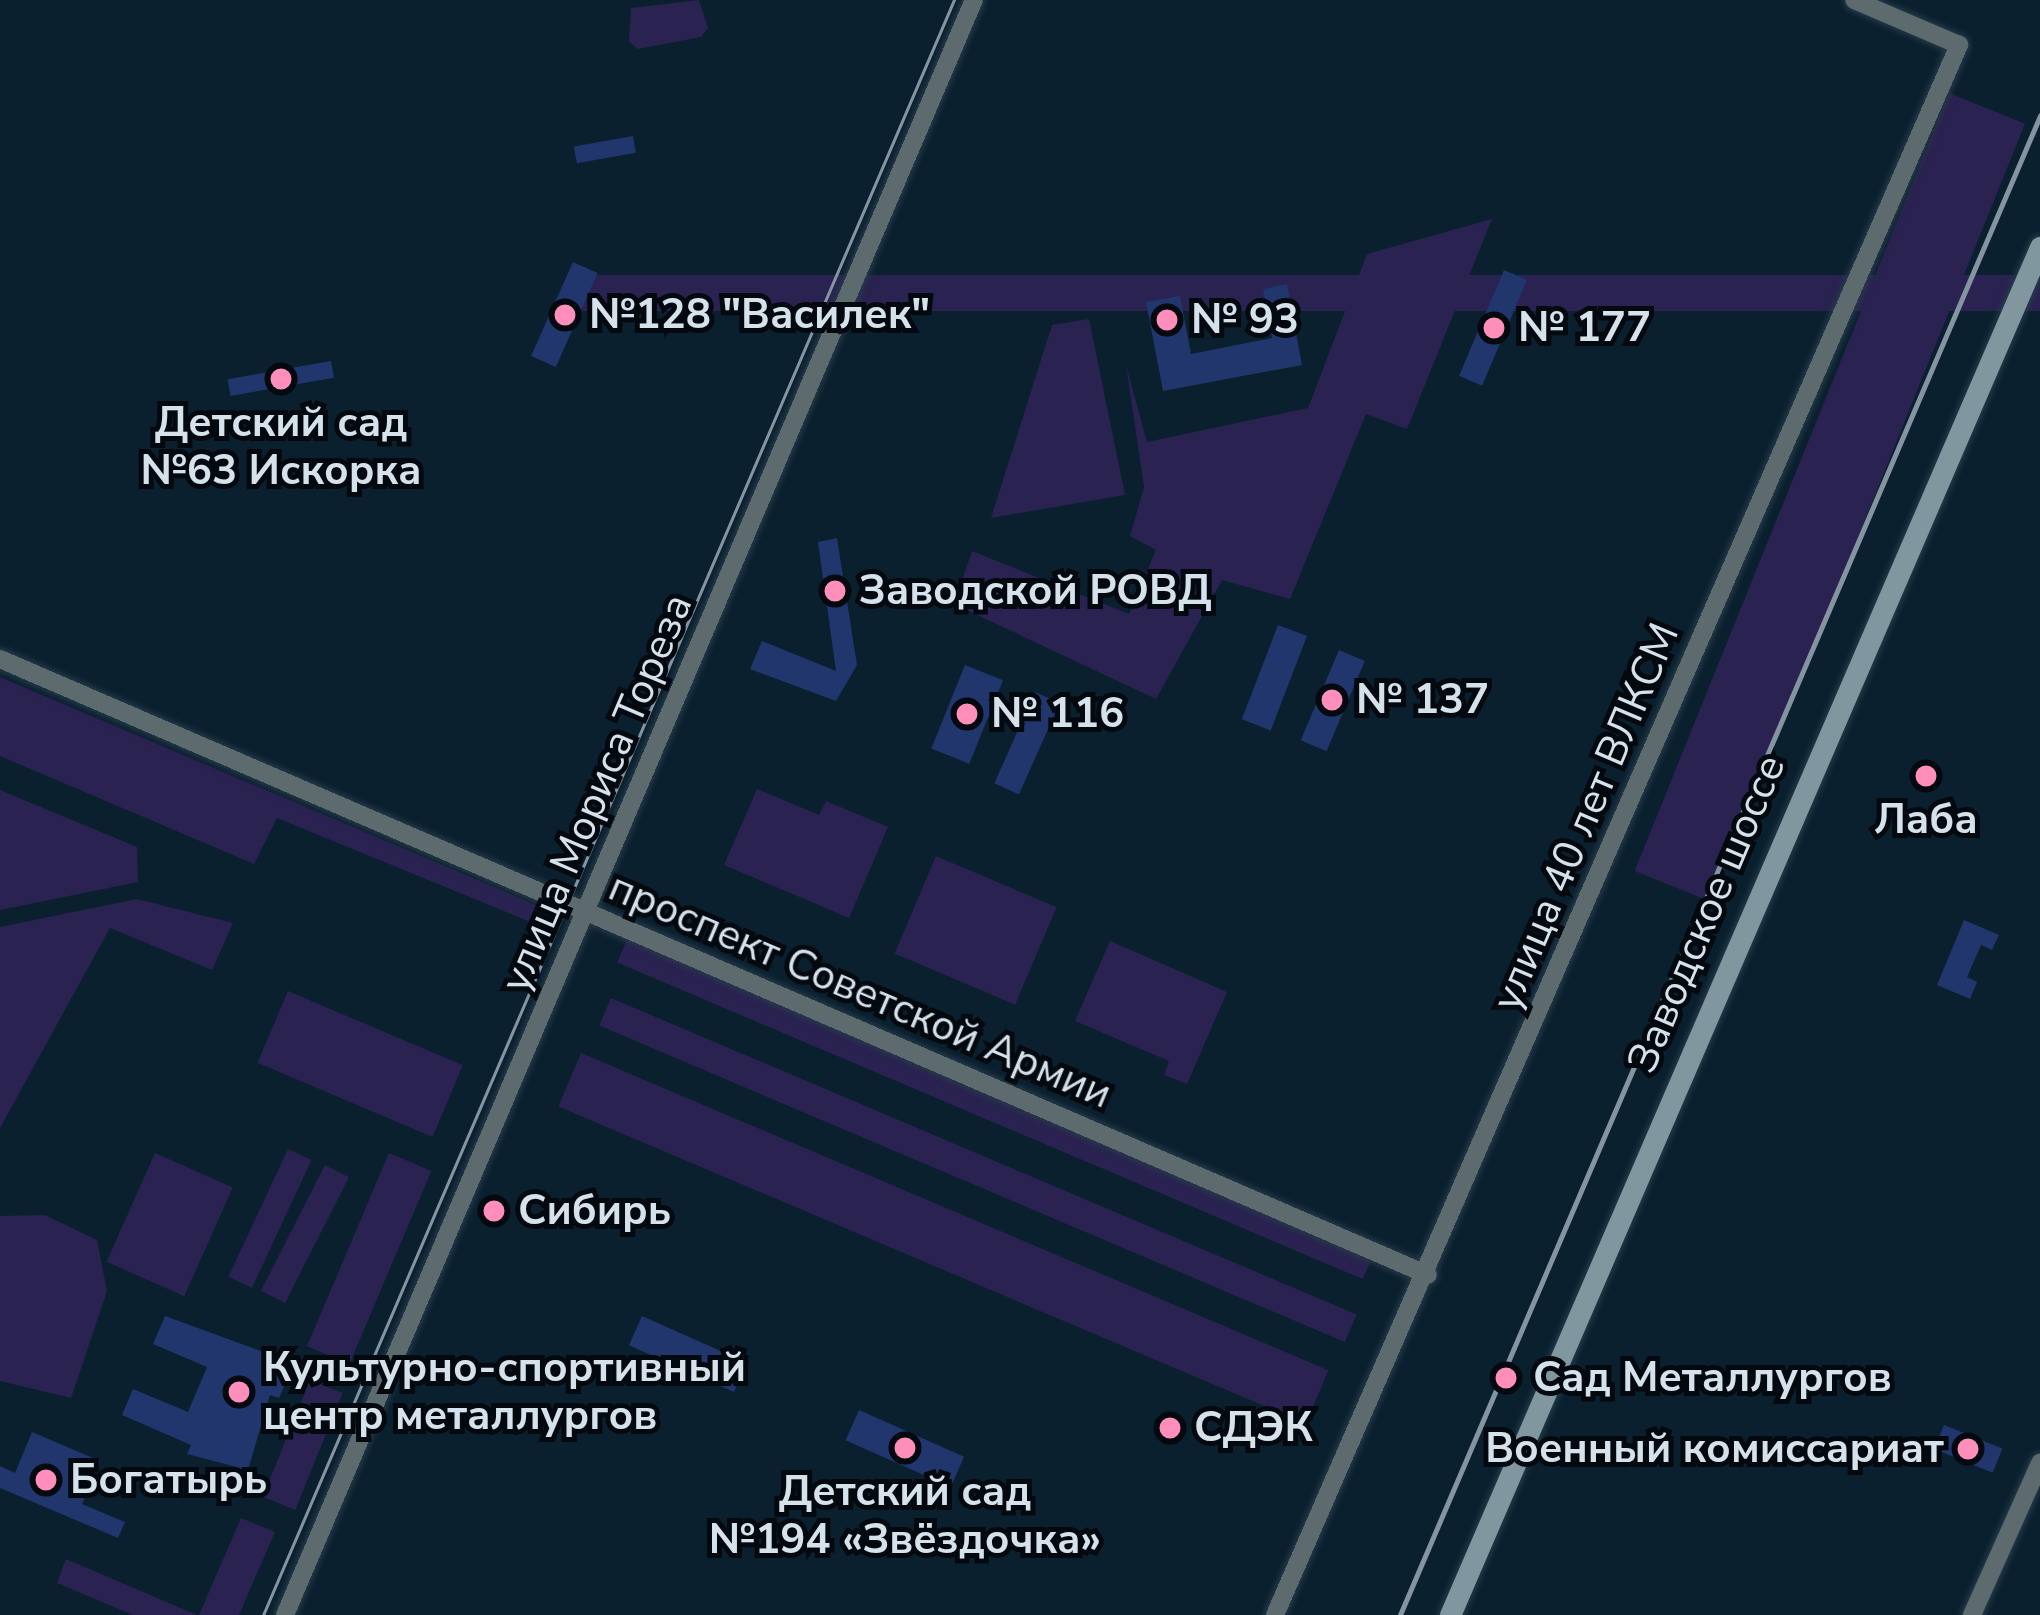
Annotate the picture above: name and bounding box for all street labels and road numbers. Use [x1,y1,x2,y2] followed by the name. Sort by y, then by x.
[490,586,704,1000] street label: улица Мориса Тореза
[1482,616,1690,1018] street label: улица 40 лет ВЛКСМ
[1617,748,1797,1080] street label: Заводское шоссе
[601,862,1119,1120] street label: проспект Советской Армии

